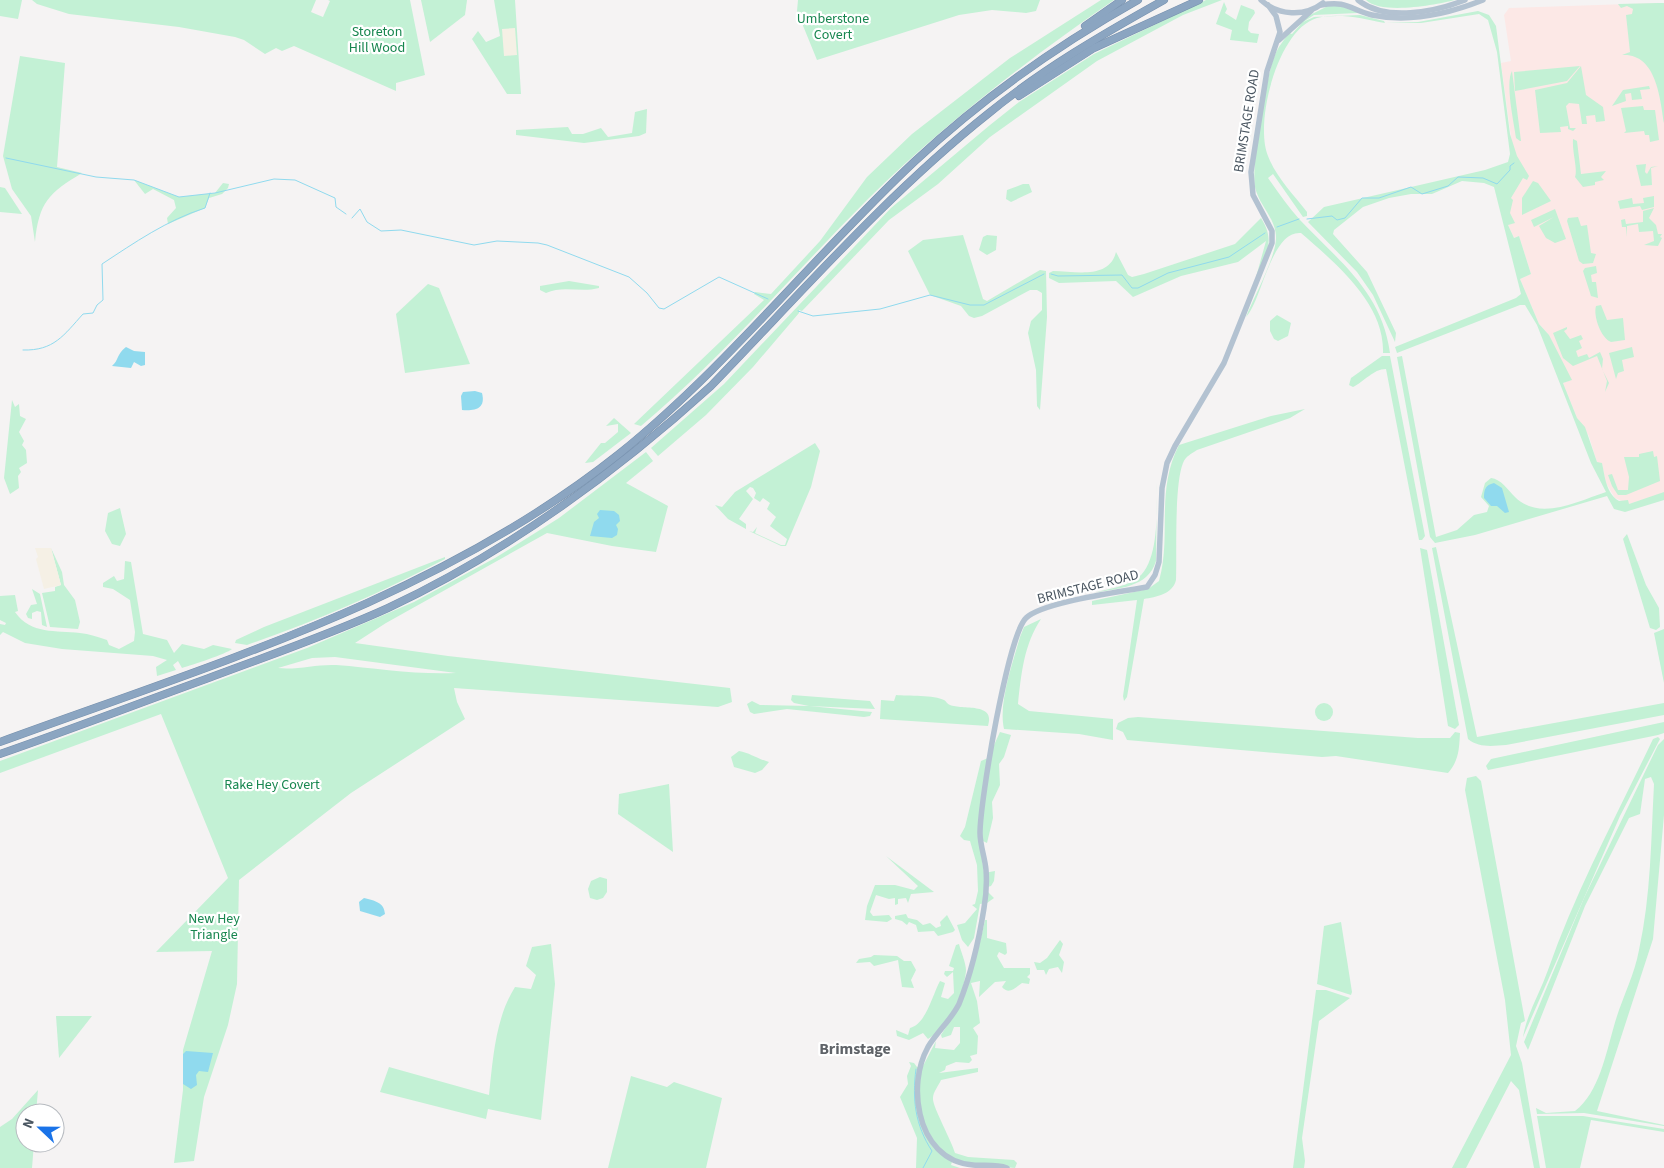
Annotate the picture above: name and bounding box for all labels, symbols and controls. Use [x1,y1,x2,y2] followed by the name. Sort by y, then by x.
[797,9,869,45] park label: Umberstone Covert
[349,22,405,58] park label: Storeton Hill Wood
[1229,68,1265,174] street label: BRIMSTAGE ROAD
[1035,565,1141,609] street label: BRIMSTAGE ROAD
[224,775,320,795] park label: Rake Hey Covert
[188,909,240,945] park label: New Hey Triangle
[819,1038,891,1060] district label: Brimstage
[15,1103,65,1153] north arrow
[18,1115,40,1132] text: N

